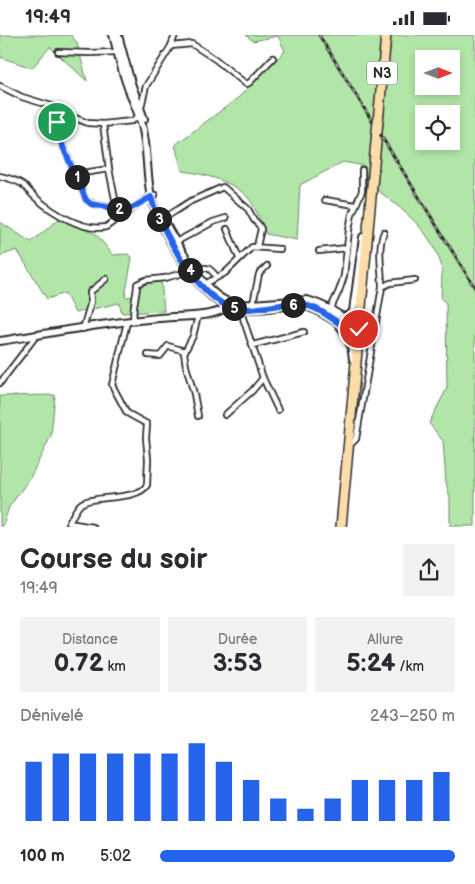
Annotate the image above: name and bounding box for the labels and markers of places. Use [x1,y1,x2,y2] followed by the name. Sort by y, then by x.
[36,101,78,143] pin
[64,165,90,189] pin: 1
[106,197,132,221] pin: 2
[146,207,172,231] pin: 3
[178,257,202,283] pin: 4
[280,293,306,317] pin: 6
[222,295,246,321] pin: 5
[338,308,380,350] pin

